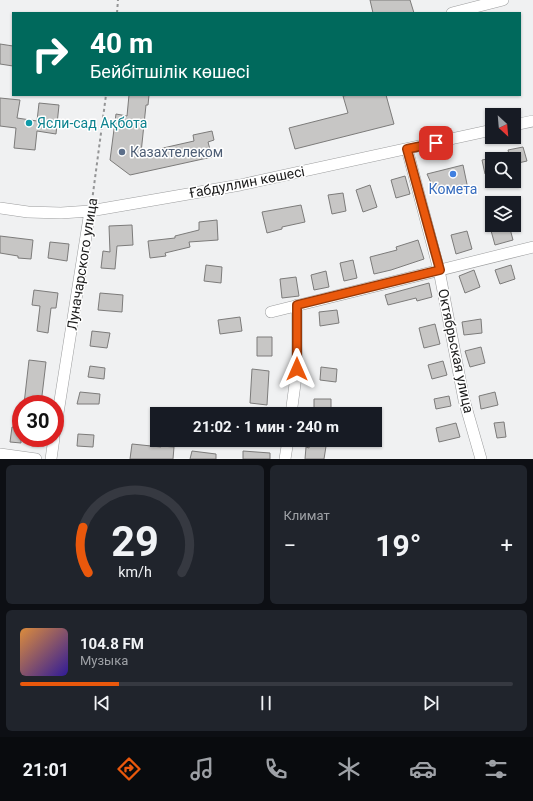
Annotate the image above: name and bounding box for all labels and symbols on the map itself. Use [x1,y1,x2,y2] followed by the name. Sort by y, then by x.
[485,108,521,144] north arrow
[37,115,147,131] place label: Ясли-сад Ақбота
[24,118,34,128] marker: Ясли-сад Ақбота
[419,126,453,160] pin
[130,144,223,160] place label: Казахтелеком
[117,147,127,157] marker: Казахтелеком
[188,163,306,201] street label: Ғабдуллин көшесі
[448,169,458,179] marker: Комета
[429,181,477,197] place label: Комета
[64,197,100,331] street label: Луначарского улица
[435,287,477,415] street label: Октябрьская улица
[276,348,318,390] position arrow
[12,395,64,447] speed limit sign: 30

